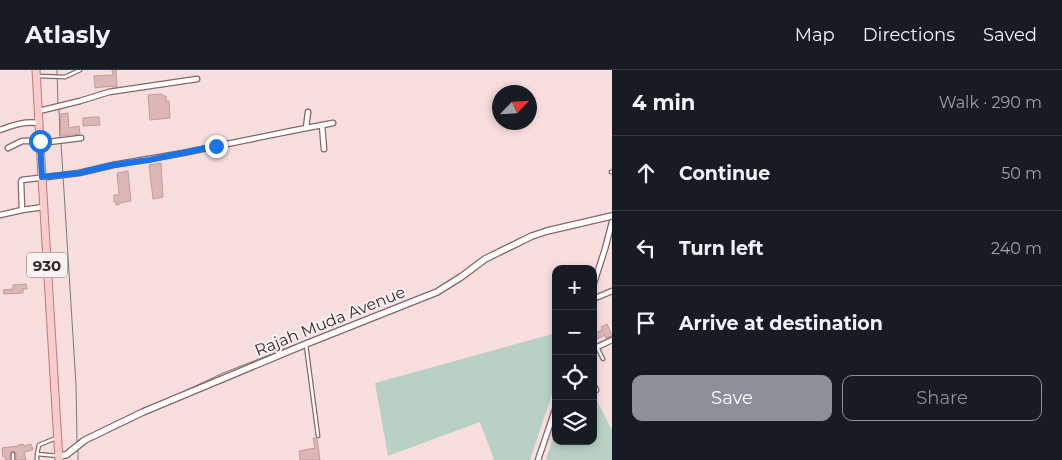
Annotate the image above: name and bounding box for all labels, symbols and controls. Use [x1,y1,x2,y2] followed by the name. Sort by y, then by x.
[25,20,110,49] text: Atlasly
[795,24,835,46] text: Map
[863,24,955,46] text: Directions
[983,24,1037,46] text: Saved
[492,85,537,130] north arrow
[632,90,695,115] text: 4 min
[939,93,1042,112] text: Walk · 290 m
[29,130,52,153] route start
[205,135,228,158] route end
[632,159,660,187] icon: ahead
[679,162,770,185] text: Continue
[1001,164,1042,183] text: 50 m
[632,234,660,262] icon: left
[679,237,764,260] text: Turn left
[991,239,1042,258] text: 240 m
[27,252,67,278] road number: 930
[552,265,597,445] map controls
[552,265,597,310] button: +
[252,282,408,360] street label: Rajah Muda Avenue
[632,309,660,337] icon: arrive
[552,310,597,355] button: −
[679,312,883,335] text: Arrive at destination
[552,355,597,400] button: locate
[632,375,832,421] button: Save
[842,375,1042,421] button: Share
[552,400,597,445] button: layers

